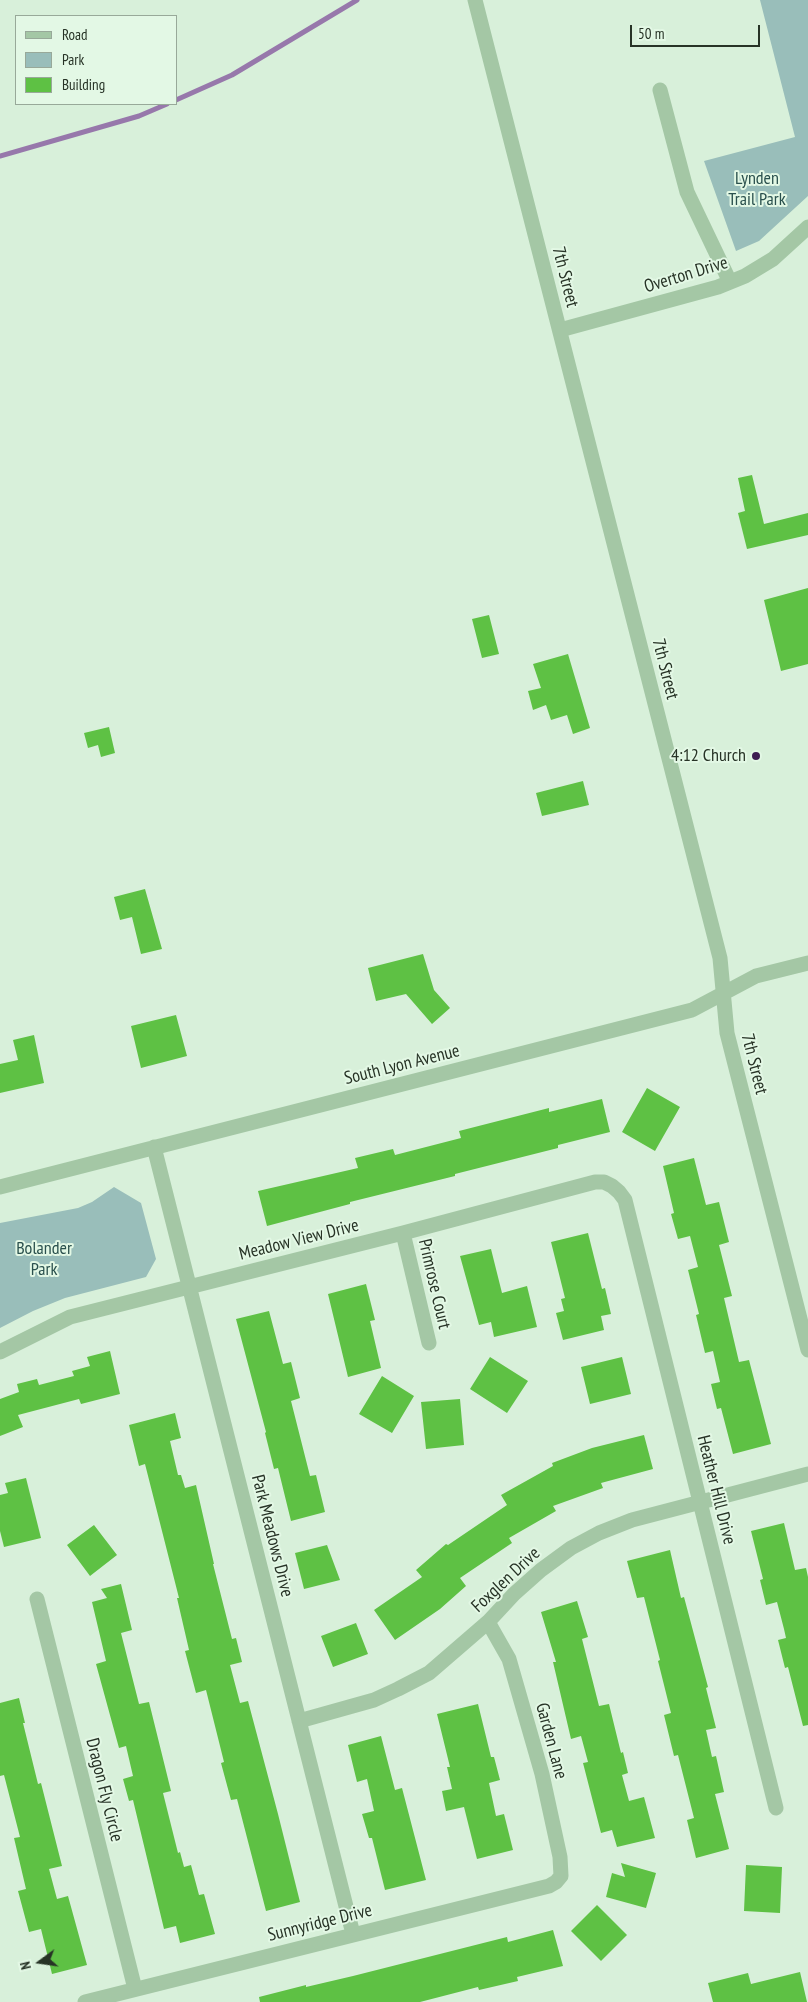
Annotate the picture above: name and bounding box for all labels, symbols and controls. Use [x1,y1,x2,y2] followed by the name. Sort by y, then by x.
[15,15,178,105] legend
[633,15,763,47] scale bar
[638,24,664,43] text: 50 m
[62,25,88,44] text: Road
[62,50,84,69] text: Park
[62,75,105,94] text: Building
[728,168,786,210] park label: Lynden Trail Park
[547,244,583,310] street label: 7th Street
[642,252,730,298] street label: Overton Drive
[647,636,683,702] street label: 7th Street
[671,745,746,767] place label: 4:12 Church
[750,750,762,762] marker: 4:12 Church
[736,1031,772,1097] street label: 7th Street
[342,1040,462,1090] street label: South Lyon Avenue
[237,1215,361,1265] street label: Meadow View Drive
[413,1237,455,1331] street label: Primrose Court
[16,1238,72,1280] park label: Bolander Park
[692,1433,740,1547] street label: Heather Hill Drive
[246,1473,298,1599] street label: Park Meadows Drive
[467,1543,545,1617] street label: Foxglen Drive
[531,1701,571,1781] street label: Garden Lane
[81,1736,127,1844] street label: Dragon Fly Circle
[266,1900,374,1946] street label: Sunnyridge Drive
[15,1937,65,1987] north arrow
[16,1960,35,1971] text: N

